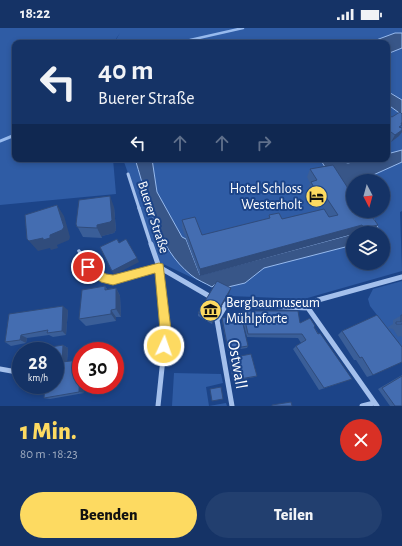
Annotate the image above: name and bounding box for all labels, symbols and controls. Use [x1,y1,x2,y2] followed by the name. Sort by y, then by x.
[20,6,50,21] text: 18:22
[32,56,84,108] icon: left
[98,57,154,85] text: 40 m
[98,90,194,108] text: Buerer Straße
[127,132,149,154] icon: left
[169,132,191,154] icon: ahead
[211,132,233,154] icon: ahead
[253,132,275,154] icon: right
[346,174,390,218] north arrow
[346,174,390,270] map controls
[135,179,171,255] street label: Buerer Straße
[230,182,303,212] place label: Hotel Schloss Westerholt
[304,183,330,209] hotel icon: Hotel Schloss Westerholt
[346,226,390,270] button: layers
[71,250,105,284] pin
[77,256,99,278] icon: arrive
[226,296,320,326] place label: Bergbaumuseum Mühlpforte
[198,297,224,323] museum icon: Bergbaumuseum Mühlpforte
[143,325,185,367] position arrow
[225,338,250,390] street label: Ostwall
[72,342,124,394] speed limit sign: 30
[28,353,48,373] text: 28
[28,373,48,383] text: km/h
[340,419,382,461] button: close
[20,420,76,444] text: 1 Min.
[20,448,78,461] text: 80 m · 18:23
[20,492,197,538] button: Beenden
[205,492,382,538] button: Teilen

